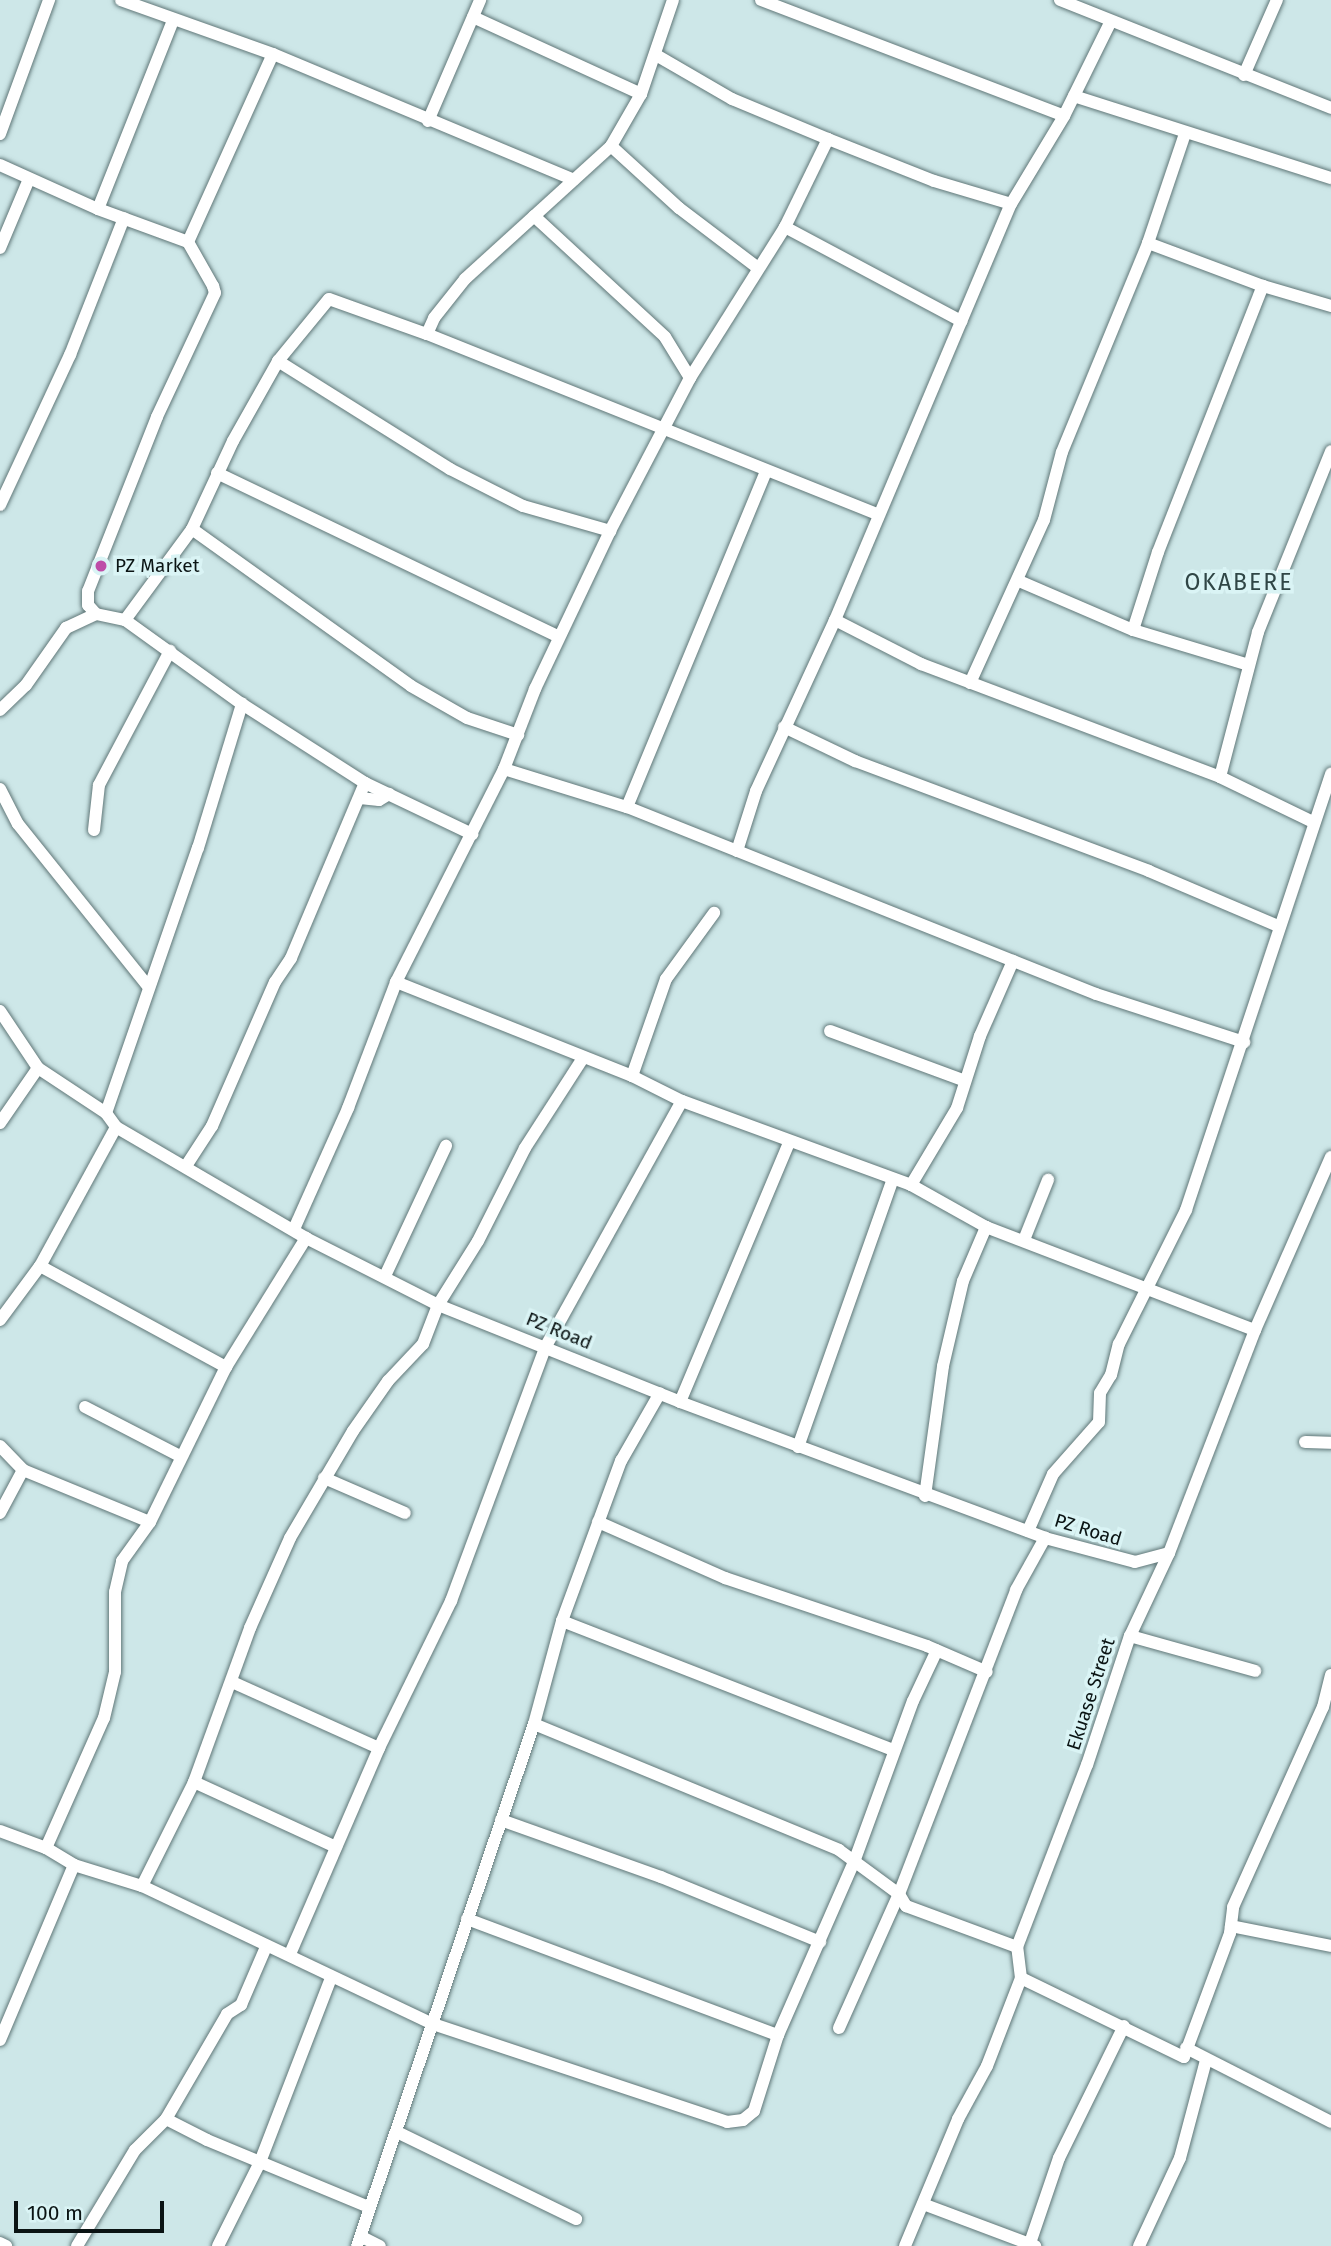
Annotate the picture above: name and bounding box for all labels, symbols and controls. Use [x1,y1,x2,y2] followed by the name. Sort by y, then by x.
[115,555,200,577] place label: PZ Market
[93,558,109,574] marker: PZ Market
[1185,568,1293,596] district label: OKABERE
[523,1307,595,1355] street label: PZ Road
[1052,1509,1124,1551] street label: PZ Road
[1062,1635,1120,1753] street label: Ekuase Street
[18,2186,168,2230] scale bar
[27,2200,83,2226] text: 100 m

